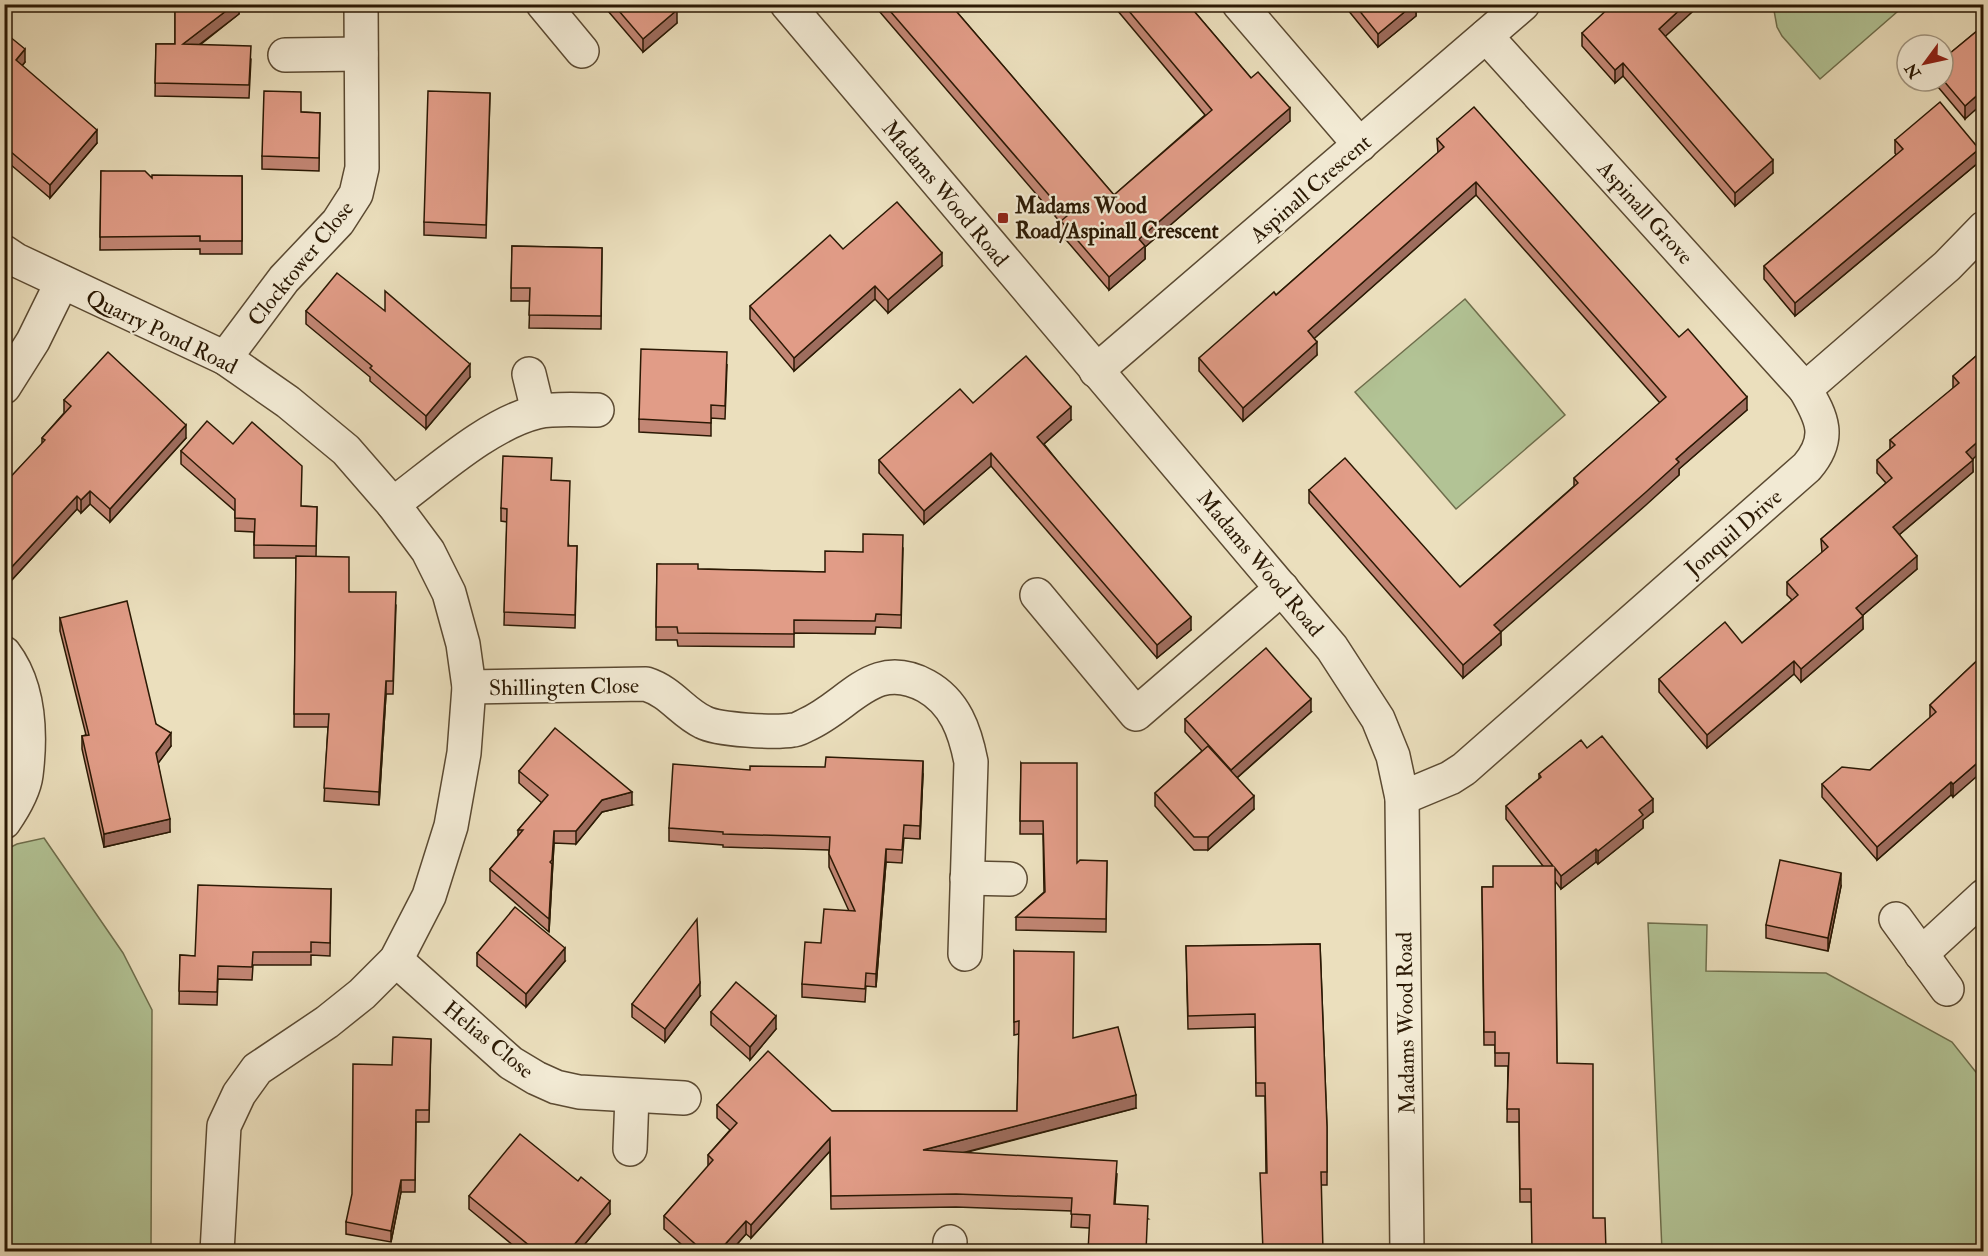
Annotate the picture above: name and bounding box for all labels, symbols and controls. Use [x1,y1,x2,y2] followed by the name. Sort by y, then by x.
[1895,33,1955,93] north arrow
[1901,59,1926,83] text: N
[876,115,1015,273] street label: Madams Wood Road
[1243,128,1378,251] street label: Aspinall Crescent
[1590,154,1699,271] street label: Aspinall Grove
[1014,192,1219,246] place label: Madams Wood Road/Aspinall Crescent
[242,195,360,332] street label: Clocktower Close
[996,211,1010,225] marker: Madams Wood Road/Aspinall Crescent
[81,283,242,381] street label: Quarry Pond Road
[1679,483,1788,583] street label: Jonquil Drive
[1191,485,1330,643] street label: Madams Wood Road
[489,672,639,702] street label: Shillingten Close
[1390,931,1422,1114] street label: Madams Wood Road
[437,995,539,1085] street label: Helias Close

